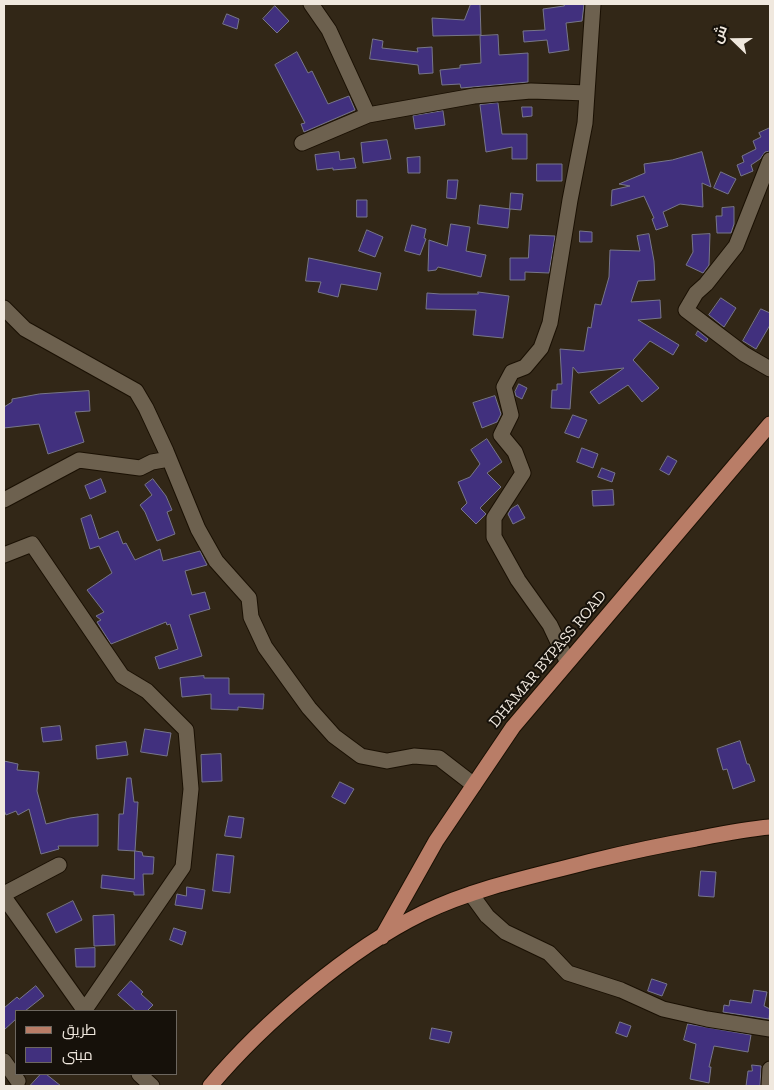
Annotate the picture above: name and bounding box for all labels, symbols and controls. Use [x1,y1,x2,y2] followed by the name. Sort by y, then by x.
[709,15,759,65] north arrow
[708,23,731,46] text: ش
[485,587,611,731] street label: DHAMAR BYPASS ROAD
[15,1010,178,1075] legend
[62,1021,96,1039] text: طريق
[62,1046,93,1064] text: مبنى

